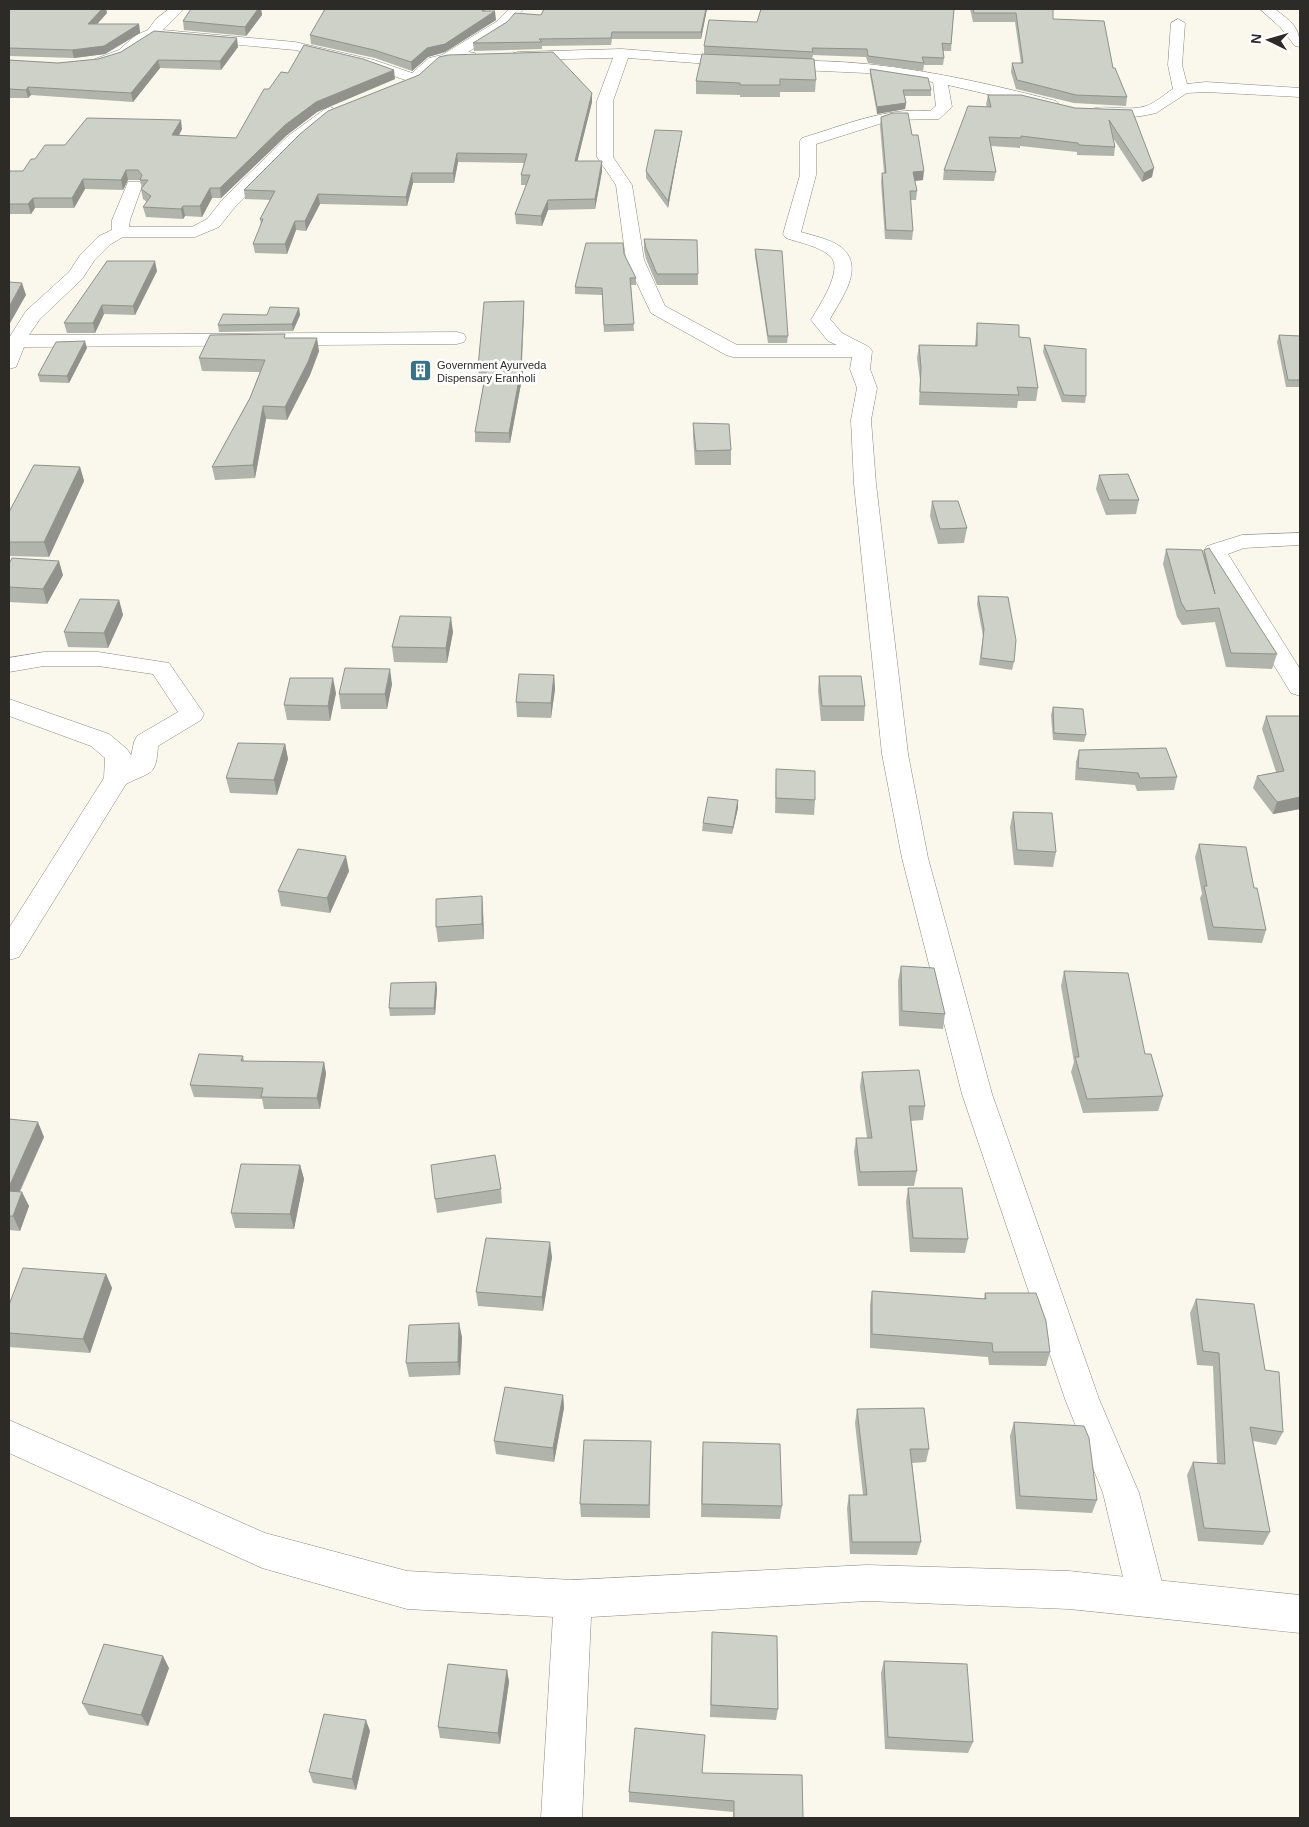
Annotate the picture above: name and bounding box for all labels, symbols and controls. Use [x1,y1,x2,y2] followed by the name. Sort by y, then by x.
[1244,15,1294,65] north arrow
[1248,33,1264,45] text: N
[409,359,433,383] building icon: Government Ayurveda Dispensary Eranholi
[437,359,547,384] place label: Government Ayurveda Dispensary Eranholi

